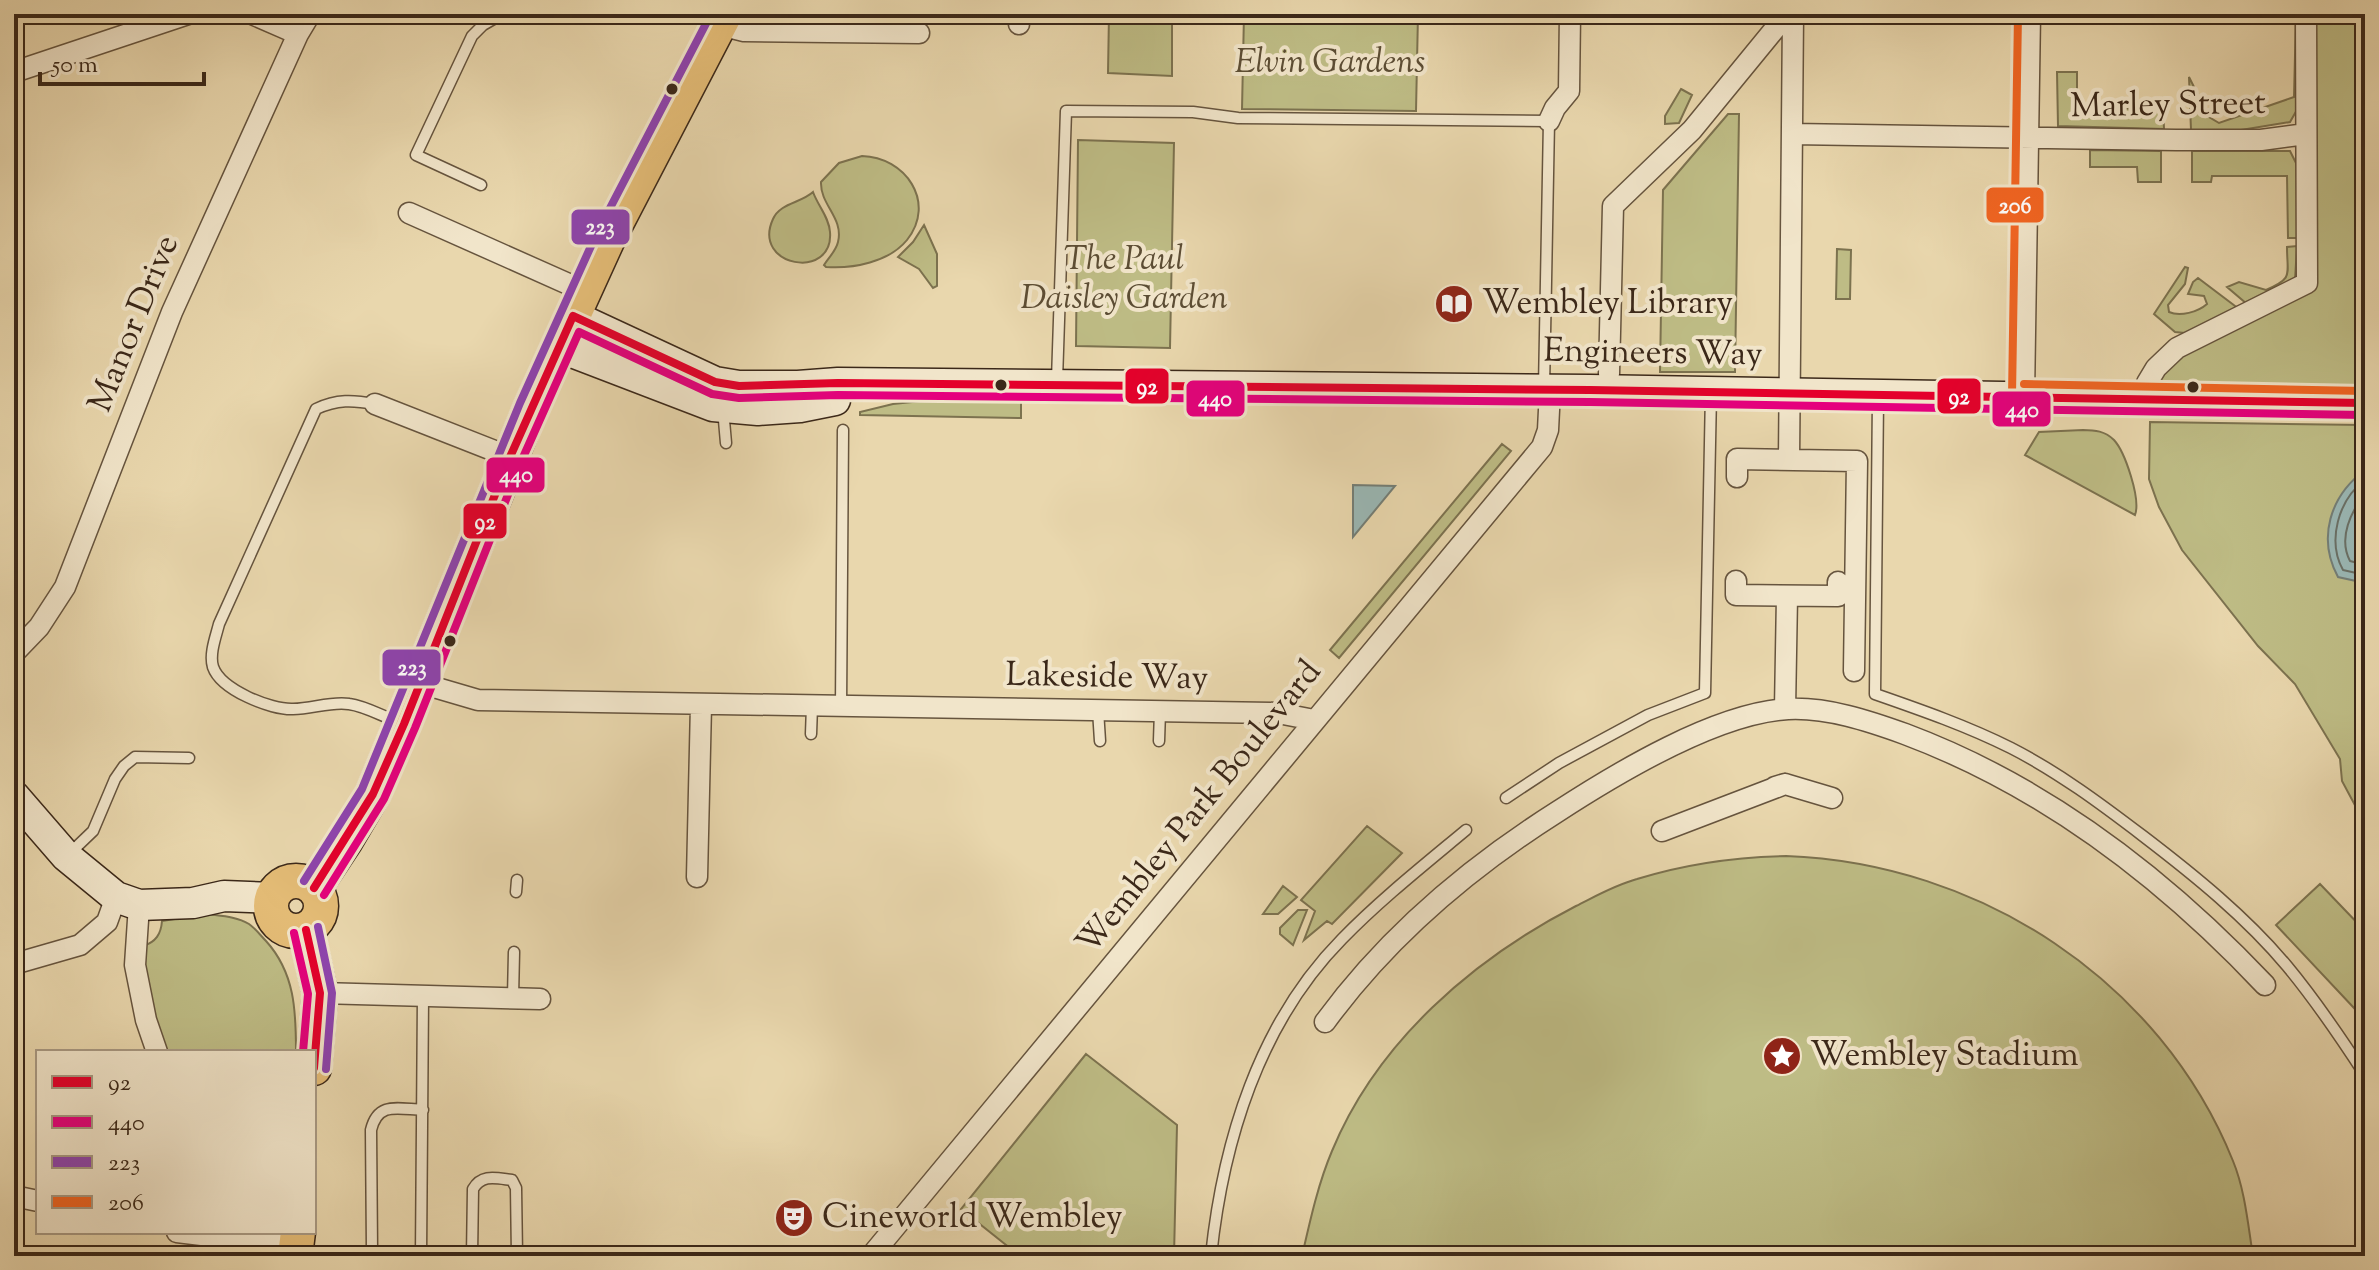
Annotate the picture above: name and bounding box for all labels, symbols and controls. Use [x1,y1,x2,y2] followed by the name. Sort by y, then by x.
[40,36,204,86] scale bar
[1235,39,1425,88] park label: Elvin Gardens
[50,49,98,83] text: 50 m
[2070,80,2267,132] street label: Marley Street
[664,81,680,97] unlabelled marker
[1985,186,2045,224] line badge: 206
[1999,192,2031,224] text: 206
[570,208,631,246] line badge: 223
[585,213,615,245] text: 223
[77,228,193,420] street label: Manor Drive
[1020,236,1228,324] park label: The Paul Daisley Garden
[1482,280,1733,329] place label: Wembley Library
[1433,283,1475,325] library icon: Wembley Library
[1543,328,1763,380] street label: Engineers Way
[1124,367,1170,405] line badge: 92
[1137,373,1158,405] text: 92
[993,377,1009,393] unlabelled marker
[1936,377,1982,415] line badge: 92
[1185,379,1246,418] line badge: 440
[2185,379,2201,395] unlabelled marker
[1949,383,1970,415] text: 92
[1197,385,1232,417] text: 440
[1991,390,2052,428] line badge: 440
[2004,396,2039,428] text: 440
[485,456,546,494] line badge: 440
[498,461,533,493] text: 440
[462,502,508,540] line badge: 92
[475,508,496,540] text: 92
[442,633,458,649] unlabelled marker
[381,648,442,687] line badge: 223
[1066,650,1334,966] street label: Wembley Park Boulevard
[1005,652,1209,704] street label: Lakeside Way
[397,654,427,686] text: 223
[1810,1032,2079,1081] place label: Wembley Stadium
[1761,1035,1803,1077] place icon: Wembley Stadium
[36,1050,316,1234] legend
[108,1067,131,1101] text: 92
[108,1107,145,1141] text: 440
[108,1147,140,1181] text: 223
[108,1187,144,1221] text: 206
[822,1194,1123,1243] place label: Cineworld Wembley
[773,1197,815,1239] theatre icon: Cineworld Wembley

